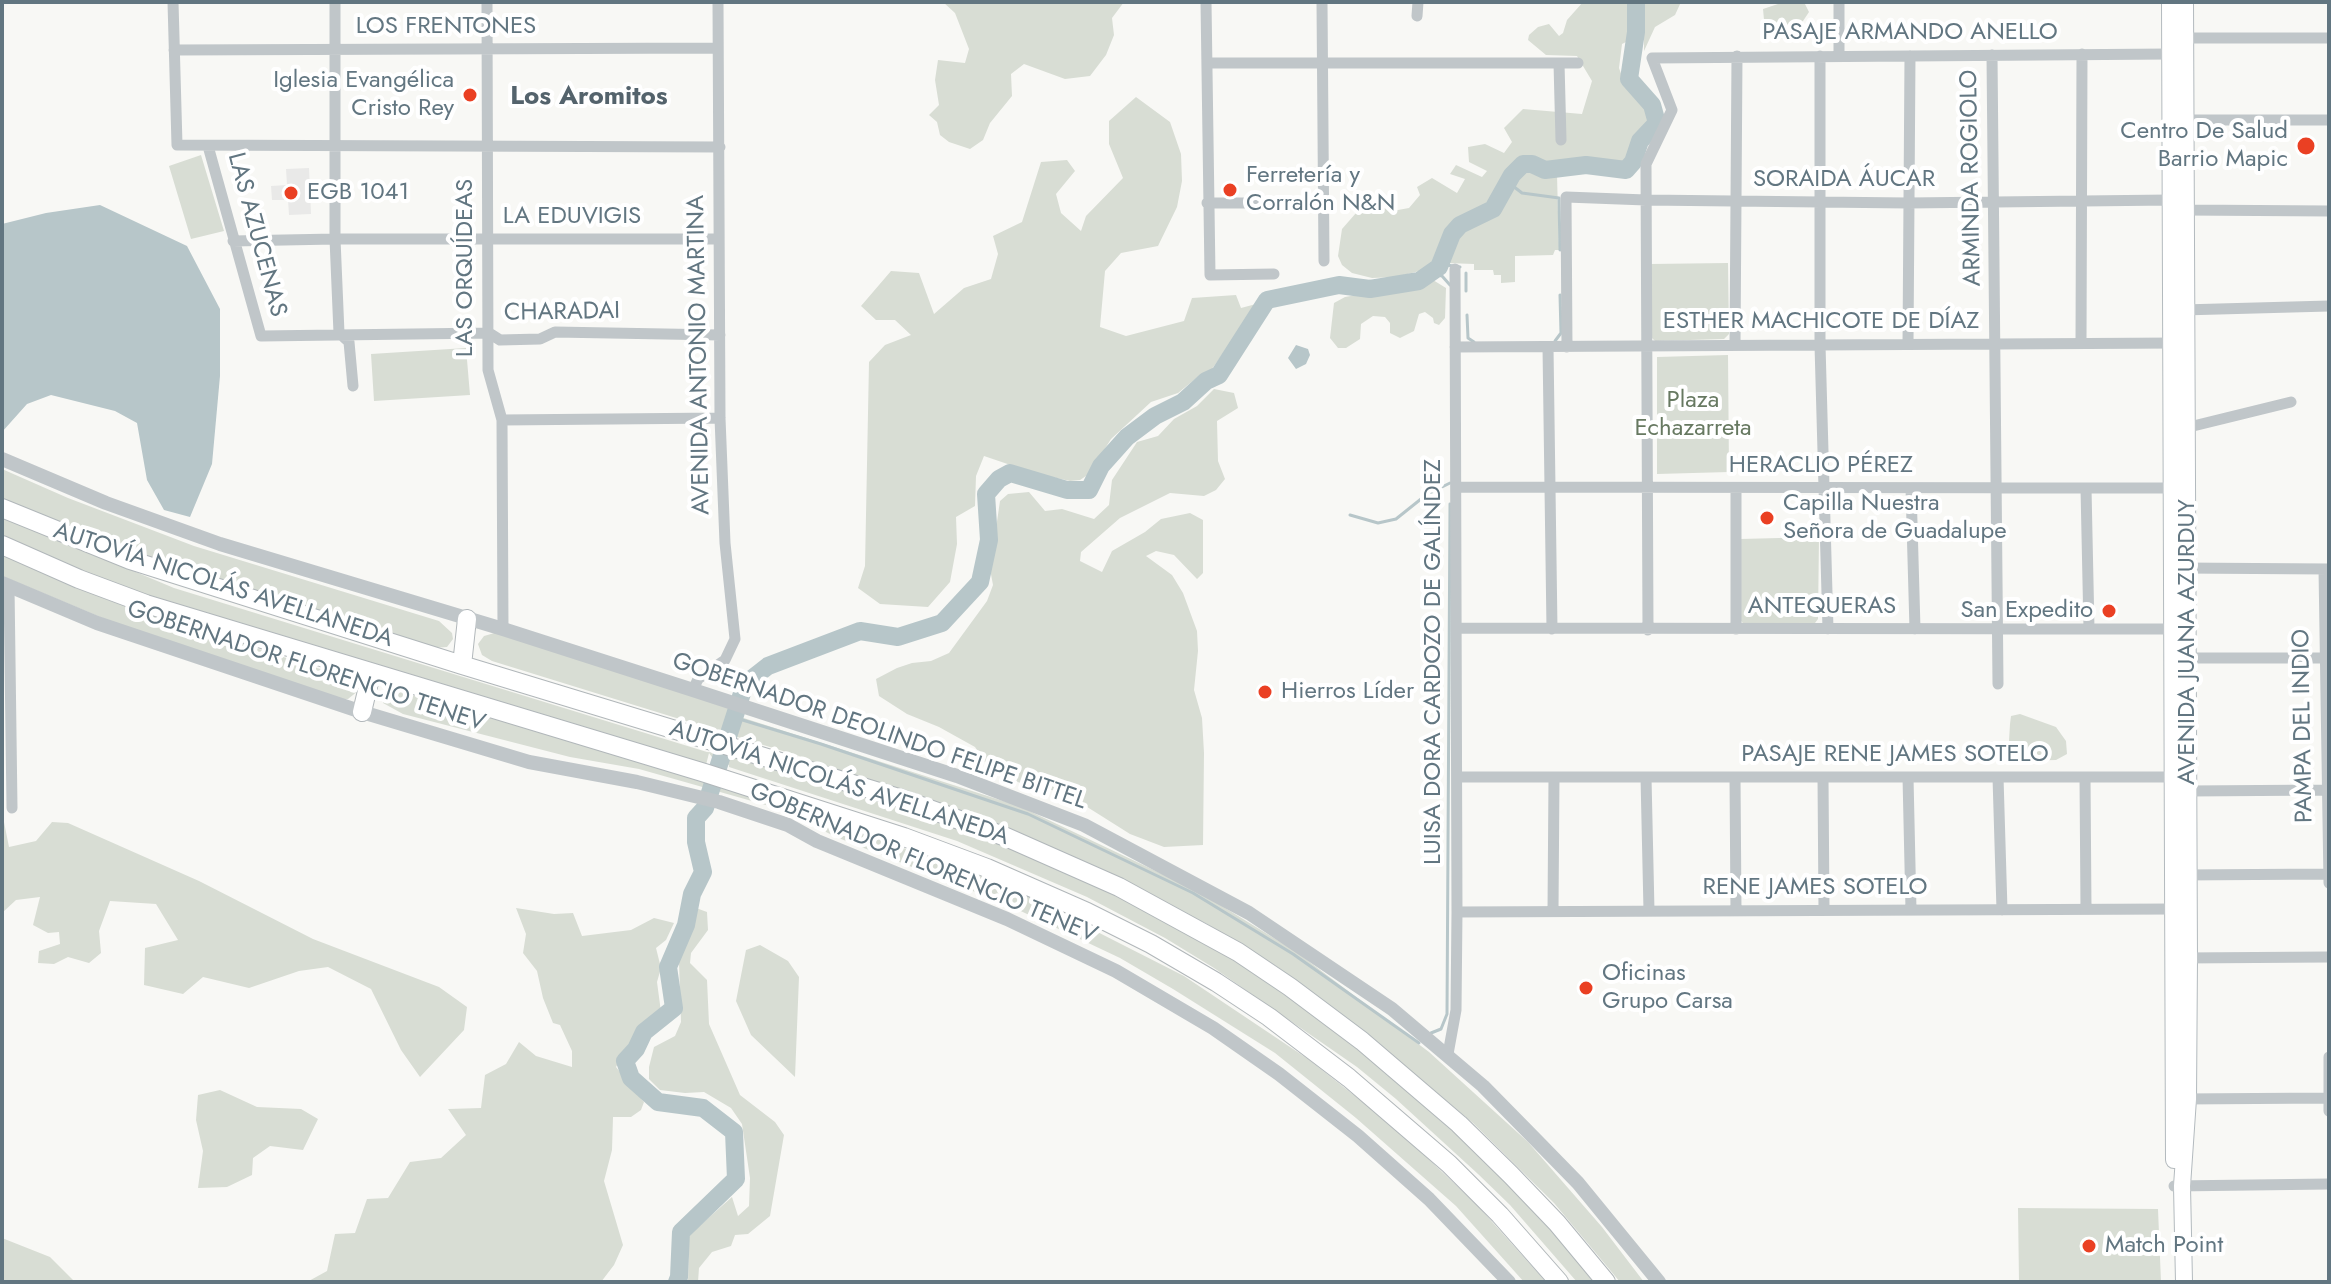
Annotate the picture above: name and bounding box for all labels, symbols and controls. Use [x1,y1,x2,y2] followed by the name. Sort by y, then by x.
[356,13,536,41] street label: LOS FRENTONES
[1762,19,2058,47] street label: PASAJE ARMANDO ANELLO
[273,67,454,123] place label: Iglesia Evangélica Cristo Rey
[1956,69,1988,287] street label: ARMINDA ROGIOLO
[510,82,668,114] district label: Los Aromitos
[461,86,479,104] marker: Iglesia Evangélica Cristo Rey
[2120,118,2288,174] place label: Centro De Salud Barrio Mapic
[2295,135,2317,157] marker: Centro De Salud Barrio Mapic
[220,150,292,320] street label: LAS AZUCENAS
[1246,162,1395,218] place label: Ferretería y Corralón N&N
[1753,166,1935,194] street label: SORAIDA ÁUCAR
[307,179,409,207] place label: EGB 1041
[452,179,480,357] street label: LAS ORQUÍDEAS
[1221,181,1239,199] marker: Ferretería y Corralón N&N
[282,184,300,202] marker: EGB 1041
[683,195,717,515] street label: AVENIDA ANTONIO MARTINA
[503,203,641,231] street label: LA EDUVIGIS
[504,298,620,328] street label: CHARADAI
[1663,308,1979,336] street label: ESTHER MACHICOTE DE DÍAZ
[1634,387,1752,443] park label: Plaza Echazarreta
[1729,452,1913,480] street label: HERACLIO PÉREZ
[1420,459,1448,865] street label: LUISA DORA CARDOZO DE GALÍNDEZ
[1783,490,2007,546] place label: Capilla Nuestra Señora de Guadalupe
[2174,499,2202,785] street label: AVENIDA JUANA AZURDUY
[1758,509,1776,527] marker: Capilla Nuestra Señora de Guadalupe
[50,517,396,655] street label: AUTOVÍA NICOLÁS AVELLANEDA
[1748,593,1896,621] street label: ANTEQUERAS
[123,595,489,739] street label: GOBERNADOR FLORENCIO TENEV
[1960,597,2093,625] place label: San Expedito
[2100,602,2118,620] marker: San Expedito
[2288,629,2320,823] street label: PAMPA DEL INDIO
[668,647,1090,817] street label: GOBERNADOR DEOLINDO FELIPE BITTEL
[1281,678,1414,706] place label: Hierros Líder
[1256,683,1274,701] marker: Hierros Líder
[666,715,1012,853] street label: AUTOVÍA NICOLÁS AVELLANEDA
[1741,741,2049,769] street label: PASAJE RENE JAMES SOTELO
[745,778,1101,950] street label: GOBERNADOR FLORENCIO TENEV
[1702,874,1928,902] street label: RENE JAMES SOTELO
[1602,960,1733,1016] place label: Oficinas Grupo Carsa
[1577,979,1595,997] marker: Oficinas Grupo Carsa
[2105,1232,2223,1260] place label: Match Point
[2080,1237,2098,1255] marker: Match Point

